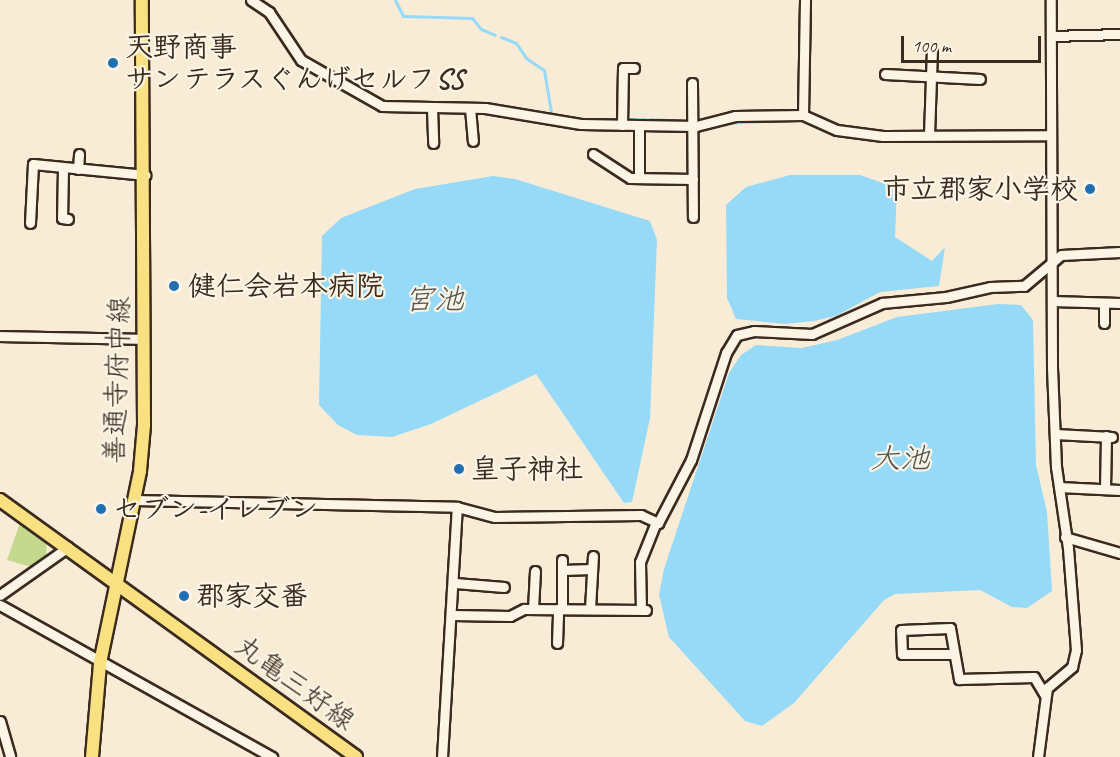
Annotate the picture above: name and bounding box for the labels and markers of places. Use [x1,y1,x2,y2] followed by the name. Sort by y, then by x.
[125,30,461,96] place label: 天野商事 サンテラスぐんげセルフSS
[106,56,120,70] marker: 天野商事 サンテラスぐんげセルフSS
[882,172,1078,206] place label: 市立郡家小学校
[1083,182,1097,196] marker: 市立郡家小学校
[188,269,384,303] place label: 健仁会岩本病院
[165,277,183,295] marker: 健仁会岩本病院
[471,452,583,486] place label: 皇子神社
[452,462,466,476] marker: 皇子神社
[113,492,318,526] place label: セブン-イレブン
[94,502,108,516] marker: セブン-イレブン
[196,579,308,613] place label: 郡家交番
[177,589,191,603] marker: 郡家交番

